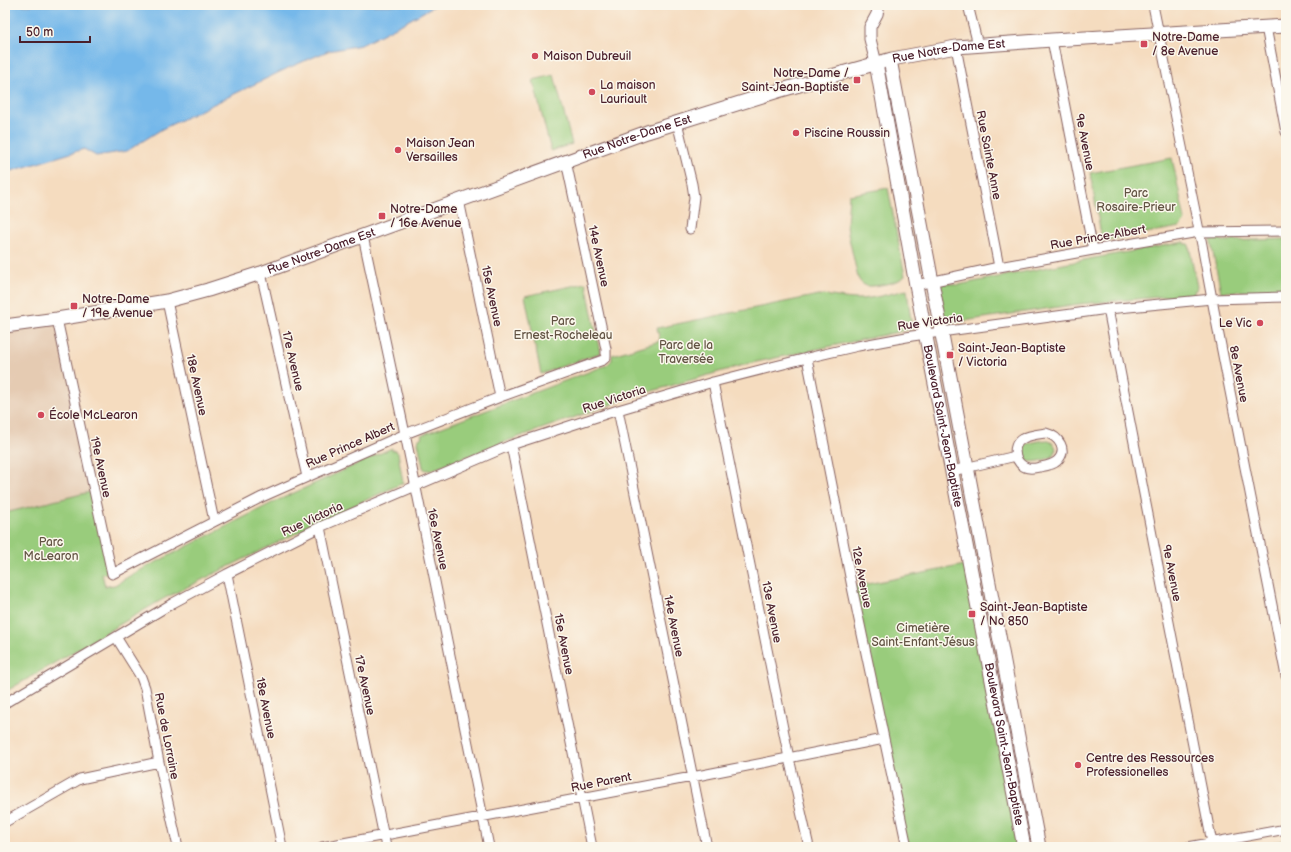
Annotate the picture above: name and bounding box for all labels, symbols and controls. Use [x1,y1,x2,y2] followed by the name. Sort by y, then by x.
[20,18,90,44] scale bar
[26,25,53,40] text: 50 m
[1152,30,1219,59] place label: Notre-Dame / 8e Avenue
[891,36,1006,67] street label: Rue Notre-Dame Est
[1139,39,1149,49] marker: Notre-Dame / 8e Avenue
[543,49,631,64] place label: Maison Dubreuil
[530,51,540,61] marker: Maison Dubreuil
[742,66,849,95] place label: Notre-Dame / Saint-Jean-Baptiste
[852,75,862,85] marker: Notre-Dame / Saint-Jean-Baptiste
[600,78,656,107] place label: La maison Lauriault
[587,87,597,97] marker: La maison Lauriault
[973,109,1005,201] street label: Rue Sainte Anne
[581,111,694,163] street label: Rue Notre-Dame Est
[1072,112,1097,172] street label: 9e Avenue
[804,126,890,141] place label: Piscine Roussin
[791,128,801,138] marker: Piscine Roussin
[406,136,475,165] place label: Maison Jean Versailles
[393,145,403,155] marker: Maison Jean Versailles
[1096,186,1176,215] park label: Parc Rosaire-Prieur
[390,202,461,231] place label: Notre-Dame / 16e Avenue
[377,211,387,221] marker: Notre-Dame / 16e Avenue
[1049,222,1147,253] street label: Rue Prince-Albert
[585,224,612,288] street label: 14e Avenue
[265,225,378,278] street label: Rue Notre-Dame Est
[478,264,505,328] street label: 15e Avenue
[82,292,153,321] place label: Notre-Dame / 19e Avenue
[69,301,79,311] marker: Notre-Dame / 19e Avenue
[896,310,964,335] street label: Rue Victoria
[514,314,612,343] park label: Parc Ernest-Rocheleau
[1219,316,1252,331] place label: Le Vic
[1255,318,1265,328] marker: Le Vic
[278,330,307,393] street label: 17e Avenue
[659,338,713,367] park label: Parc de la Traversée
[958,341,1066,370] place label: Saint-Jean-Baptiste / Victoria
[920,343,966,509] street label: Boulevard Saint-Jean-Baptiste
[1226,344,1251,404] street label: 8e Avenue
[945,350,955,360] marker: Saint-Jean-Baptiste / Victoria
[183,353,210,417] street label: 18e Avenue
[580,382,648,417] street label: Rue Victoria
[49,407,138,423] place label: École McLearon
[36,410,46,420] marker: École McLearon
[303,419,397,472] street label: Rue Prince Albert
[87,435,114,499] street label: 19e Avenue
[279,499,345,540] street label: Rue Victoria
[424,507,451,571] street label: 16e Avenue
[24,535,79,564] park label: Parc McLearon
[1159,543,1184,603] street label: 9e Avenue
[848,545,875,609] street label: 12e Avenue
[758,580,785,644] street label: 13e Avenue
[660,594,687,658] street label: 14e Avenue
[980,600,1088,629] place label: Saint-Jean-Baptiste / No 850
[967,609,977,619] marker: Saint-Jean-Baptiste / No 850
[550,612,577,676] street label: 15e Avenue
[871,621,975,650] park label: Cimetière Saint-Enfant-Jésus
[351,654,378,717] street label: 17e Avenue
[981,662,1027,827] street label: Boulevard Saint-Jean-Baptiste
[252,676,279,740] street label: 18e Avenue
[151,691,182,781] street label: Rue de Lorraine
[1086,751,1214,780] place label: Centre des Ressources Professionelles
[1073,760,1083,770] marker: Centre des Ressources Professionelles
[570,769,633,796] street label: Rue Parent

